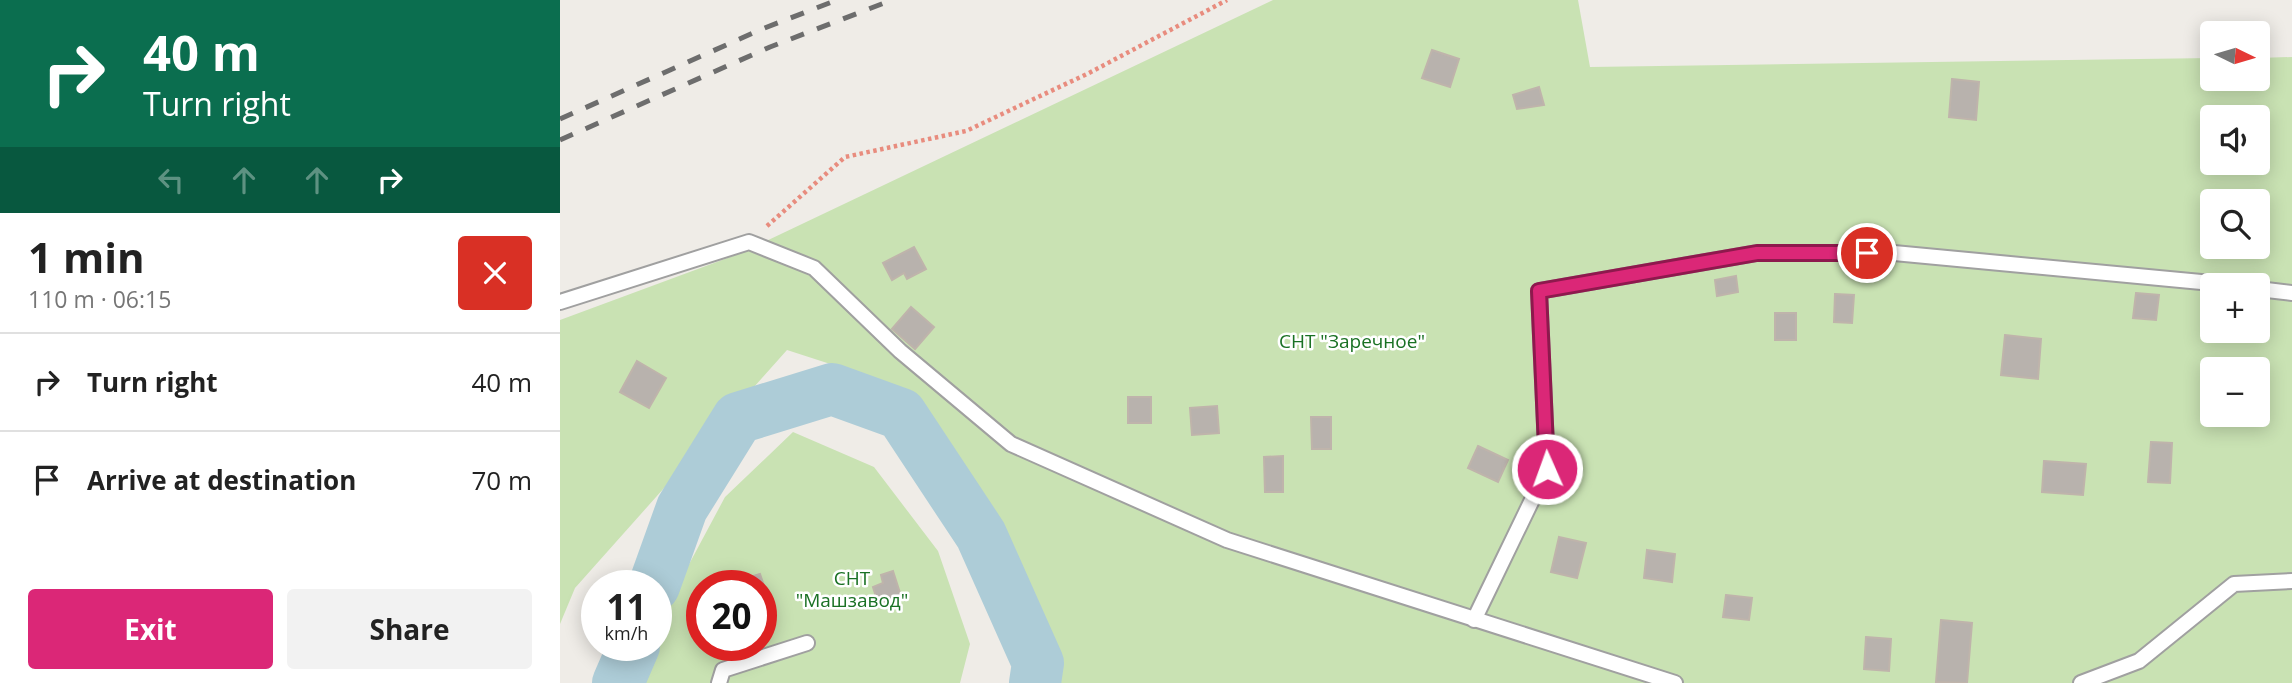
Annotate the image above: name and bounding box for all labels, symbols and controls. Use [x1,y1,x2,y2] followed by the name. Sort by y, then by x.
[143,19,260,85] text: 40 m
[2200,21,2270,91] north arrow
[2200,21,2270,427] map controls
[28,28,119,119] icon: right
[143,82,291,125] text: Turn right
[2200,105,2270,175] button: sound
[152,161,190,199] icon: left
[225,161,263,199] icon: ahead
[298,161,336,199] icon: ahead
[371,161,409,199] icon: right
[2200,189,2270,259] button: search
[1837,223,1897,283] pin
[28,228,145,285] text: 1 min
[1848,234,1886,272] icon: arrive
[458,236,532,310] button: close
[2200,273,2270,343] button: +
[28,283,171,315] text: 110 m · 06:15
[1279,328,1425,354] park label: СНТ "Заречное"
[2200,357,2270,427] button: −
[28,363,66,401] icon: right
[87,364,218,400] text: Turn right
[471,364,532,400] text: 40 m
[1510,432,1584,506] position arrow
[28,461,66,499] icon: arrive
[87,462,356,498] text: Arrive at destination
[471,462,532,498] text: 70 m
[796,565,908,613] park label: СНТ "Машзавод"
[686,570,777,661] speed limit sign: 20
[606,583,647,630] text: 11
[28,589,273,669] button: Exit
[287,589,532,669] button: Share
[605,621,648,645] text: km/h

